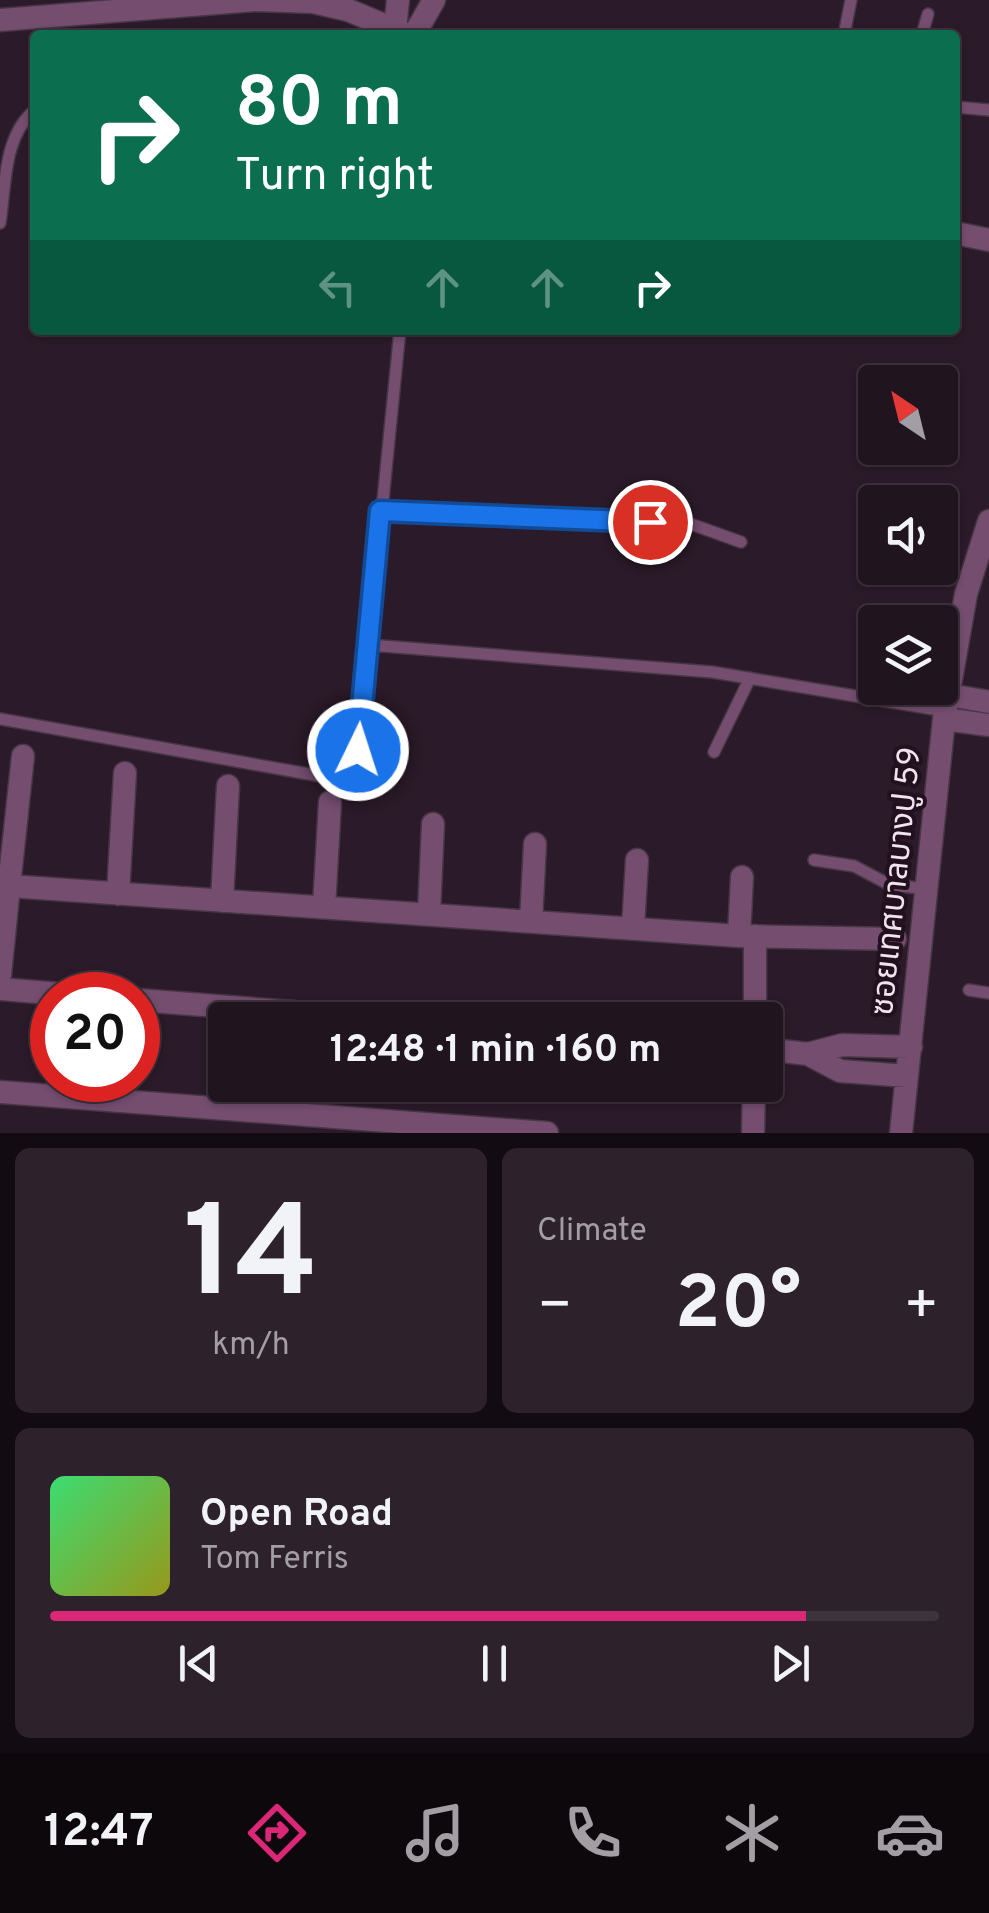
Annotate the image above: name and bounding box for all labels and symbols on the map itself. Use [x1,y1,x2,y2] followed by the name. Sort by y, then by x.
[858,365,958,465] north arrow
[608,480,693,565] pin
[306,698,410,802] position arrow
[864,745,932,1018] street label: ซอยเทศบาลบางปู 59
[30,972,160,1102] speed limit sign: 20

